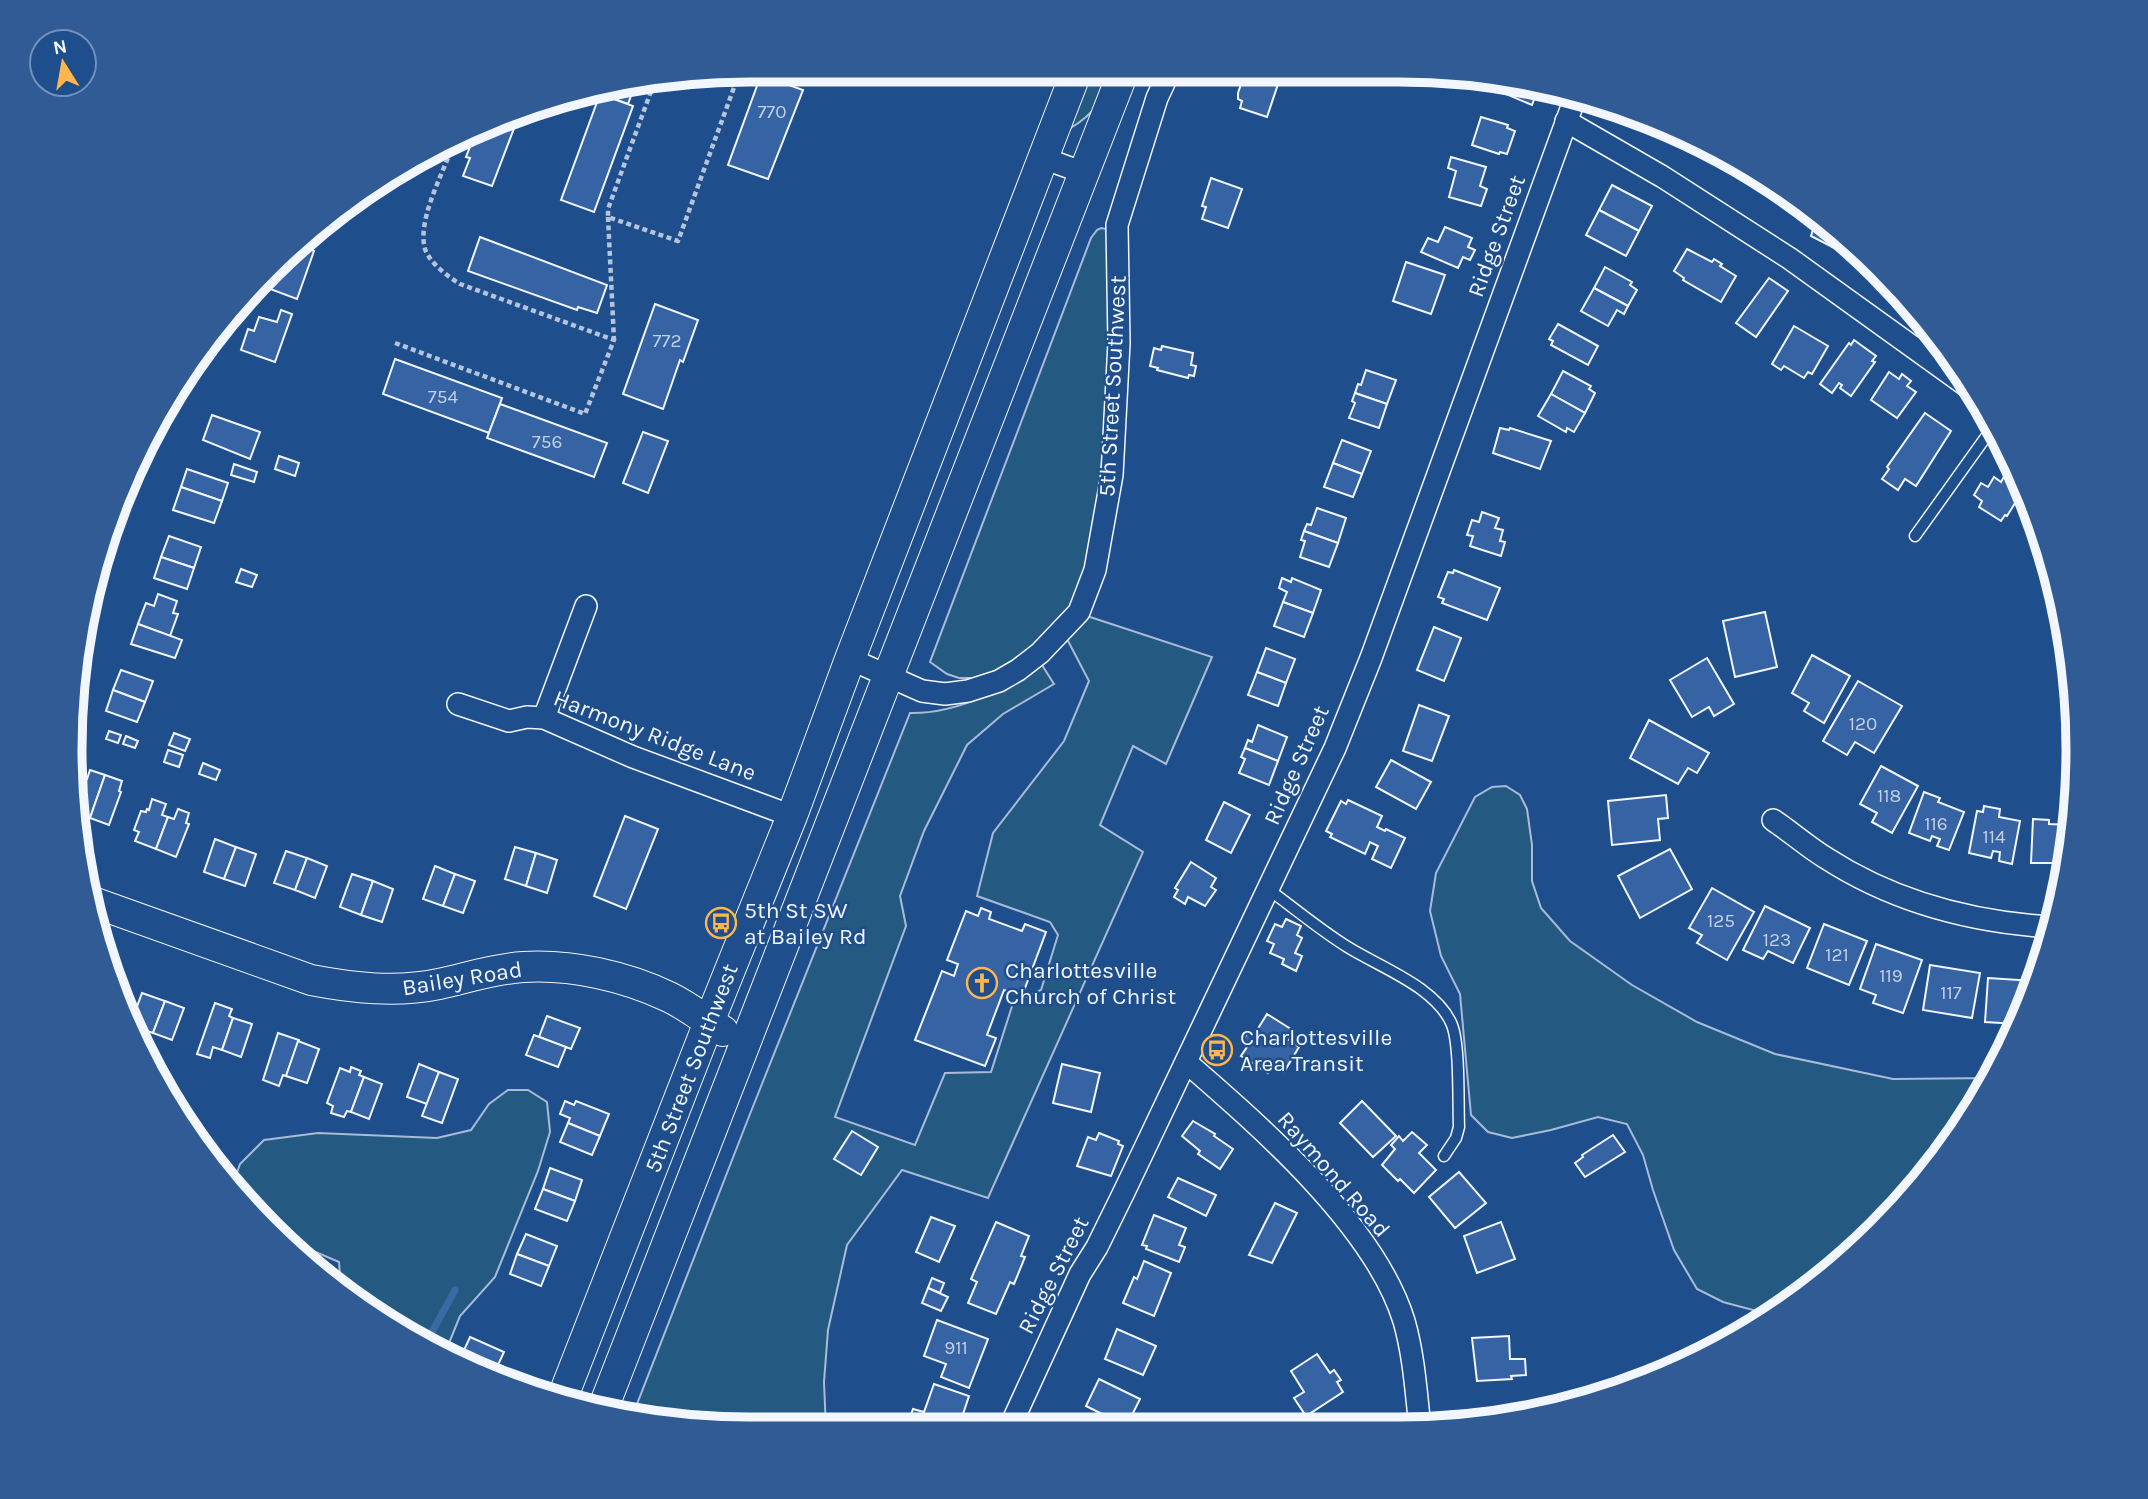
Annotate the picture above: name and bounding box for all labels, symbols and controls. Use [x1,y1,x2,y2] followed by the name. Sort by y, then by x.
[28,28,98,98] north arrow
[51,35,69,59] text: N
[757,101,787,123] house number: 770
[1462,171,1531,301] street label: Ridge Street
[1093,274,1132,497] street label: 5th Street Southwest
[653,330,681,352] house number: 772
[428,386,459,408] house number: 754
[532,431,562,453] house number: 756
[550,684,760,786] street label: Harmony Ridge Lane
[1258,701,1335,829] street label: Ridge Street
[1849,713,1877,735] house number: 120
[1877,785,1901,807] house number: 118
[1924,813,1948,835] house number: 116
[1982,826,2006,848] house number: 114
[744,897,867,950] place label: 5th St SW at Bailey Rd
[704,906,738,940] bus stop icon: 5th St SW at Bailey Rd
[1707,910,1735,932] house number: 125
[1763,929,1791,951] house number: 123
[1825,944,1849,966] house number: 121
[400,956,524,1001] street label: Bailey Road
[1005,957,1177,1010] place label: Charlottesville Church of Christ
[639,960,744,1177] street label: 5th Street Southwest
[1879,965,1903,987] house number: 119
[965,966,999,1000] church icon: Charlottesville Church of Christ
[1940,982,1962,1004] house number: 117
[1240,1024,1392,1077] place label: Charlottesville Area Transit
[1200,1033,1234,1067] bus stop icon: Charlottesville Area Transit
[1272,1106,1395,1243] street label: Raymond Road
[1012,1212,1095,1338] street label: Ridge Street
[944,1337,968,1359] house number: 911

